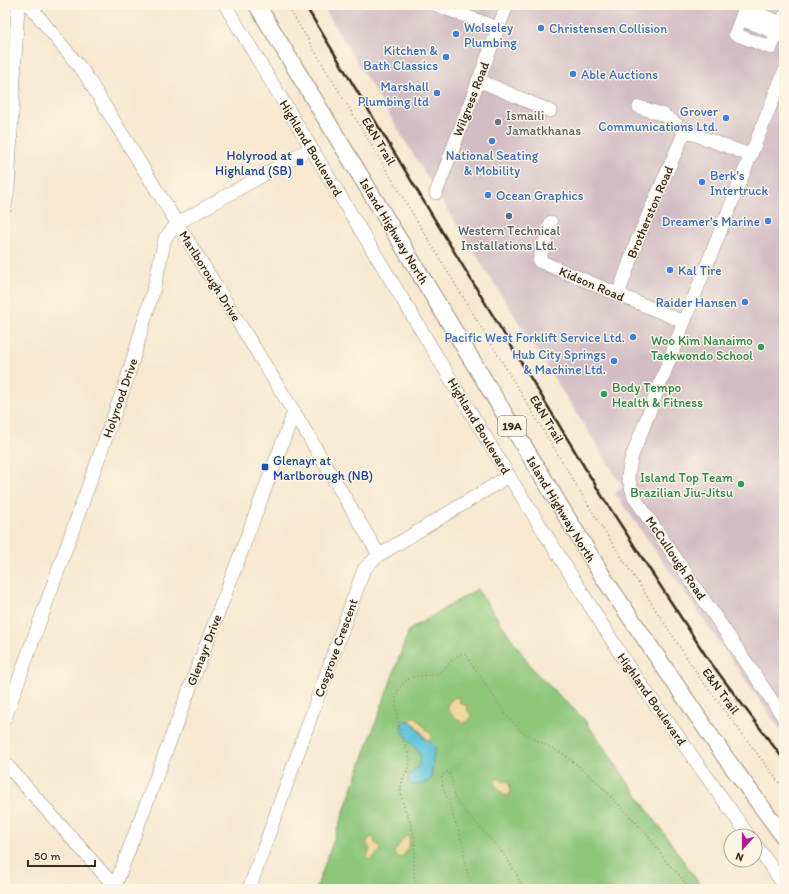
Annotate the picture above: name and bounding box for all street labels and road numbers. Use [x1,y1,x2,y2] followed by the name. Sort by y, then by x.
[450,60,492,138] street label: Wilgress Road
[276,97,346,199] street label: Highland Boulevard
[359,114,399,168] street label: E&N Trail
[624,164,676,260] street label: Brotherston Road
[356,175,432,287] street label: Island Highway North
[176,228,244,324] street label: Marlborough Drive
[557,263,627,305] street label: Kidson Road
[99,356,141,440] street label: Holyrood Drive
[444,375,514,477] street label: Highland Boulevard
[527,392,567,446] street label: E&N Trail
[498,416,526,436] road number: 19A
[523,453,599,565] street label: Island Highway North
[643,514,709,602] street label: McCullough Road
[311,597,361,699] street label: Cosgrove Crescent
[183,612,225,688] street label: Glenayr Drive
[614,650,690,748] street label: Highland Boulevard
[699,665,743,717] street label: E&N Trail

